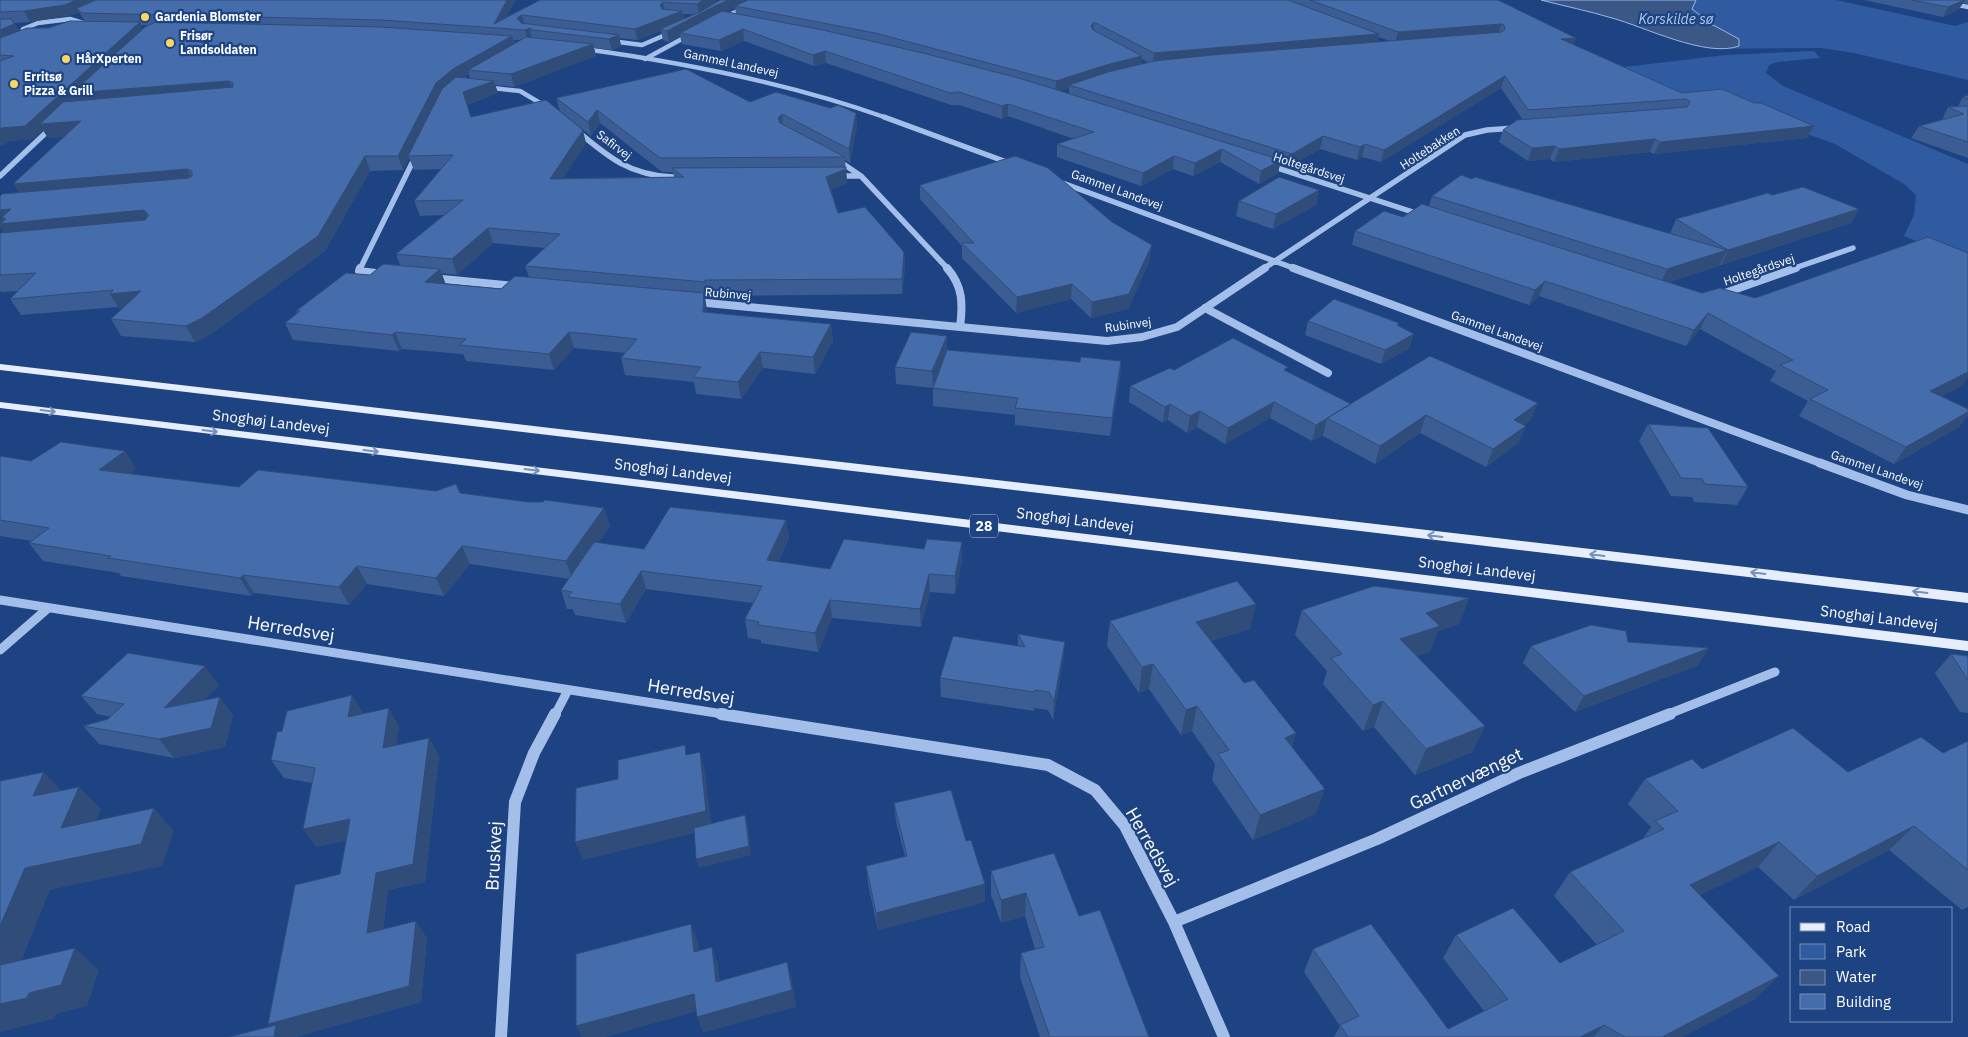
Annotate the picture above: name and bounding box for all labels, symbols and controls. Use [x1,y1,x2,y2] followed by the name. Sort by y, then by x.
[155,9,261,24] place label: Gardenia Blomster
[1638,10,1714,28] water label: Korskilde sø
[139,11,151,23] marker: Gardenia Blomster
[180,28,257,57] place label: Frisør Landsoldaten
[164,37,176,49] marker: Frisør Landsoldaten
[682,45,780,80] street label: Gammel Landevej
[76,51,142,66] place label: HårXperten
[60,53,72,65] marker: HårXperten
[24,69,93,98] place label: Erritsø Pizza & Grill
[8,78,20,90] marker: Erritsø Pizza & Grill
[1397,123,1462,172] street label: Holtebakken
[594,127,635,163] street label: Safirvej
[1272,149,1347,186] street label: Holtegårdsvej
[1069,166,1165,213] street label: Gammel Landevej
[1721,250,1796,289] street label: Holtegårdsvej
[704,284,752,303] street label: Rubinvej
[1449,307,1545,354] street label: Gammel Landevej
[1104,314,1152,335] street label: Rubinvej
[211,405,331,438] street label: Snoghøj Landevej
[40,406,56,416] one-way arrow
[201,426,217,436] one-way arrow
[363,446,379,456] one-way arrow
[1829,447,1925,492] street label: Gammel Landevej
[613,454,733,487] street label: Snoghøj Landevej
[524,465,540,475] one-way arrow
[1015,503,1135,536] street label: Snoghøj Landevej
[970,514,998,538] road number: 28
[1428,531,1444,541] one-way arrow
[1589,549,1605,559] one-way arrow
[1417,552,1537,585] street label: Snoghøj Landevej
[1751,568,1767,578] one-way arrow
[1912,587,1928,597] one-way arrow
[1819,601,1939,634] street label: Snoghøj Landevej
[246,610,336,647] street label: Herredsvej
[646,673,736,710] street label: Herredsvej
[1406,742,1526,815] street label: Gartnervænget
[1121,803,1184,890] street label: Herredsvej
[480,821,507,891] street label: Bruskvej
[1790,907,1953,1022] legend
[1836,917,1871,936] text: Road
[1836,942,1866,961] text: Park
[1836,967,1877,986] text: Water
[1836,992,1891,1011] text: Building

